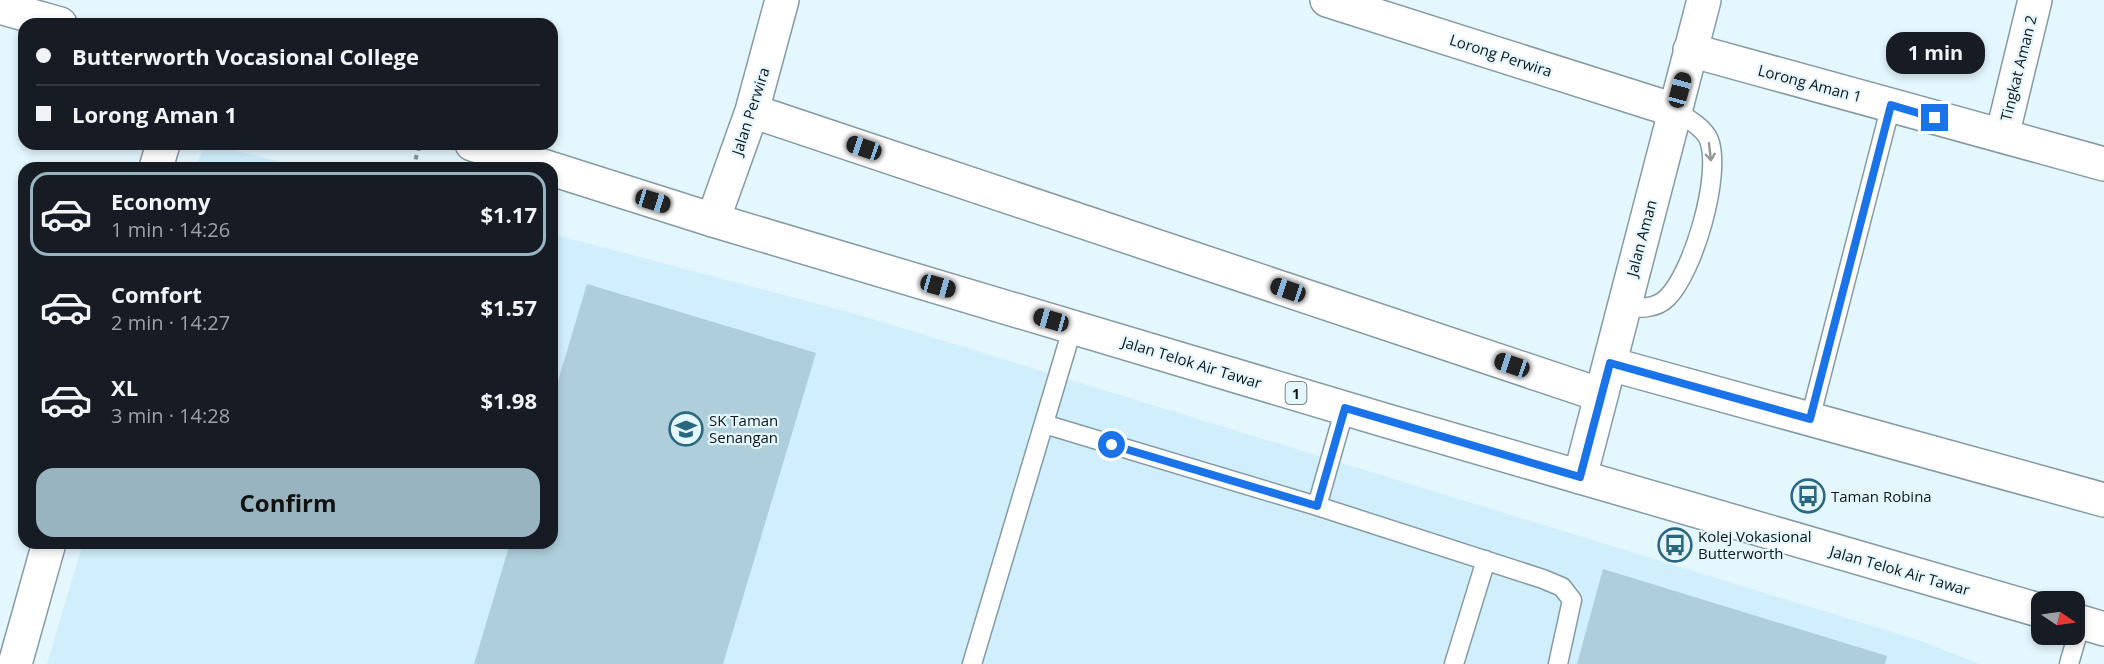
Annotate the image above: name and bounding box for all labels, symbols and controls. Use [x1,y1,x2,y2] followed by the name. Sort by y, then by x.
[1995,13,2041,123] street label: Tingkat Aman 2
[1447,29,1555,81] street label: Lorong Perwira
[1886,31,1984,73] callout: 1 min
[1908,39,1963,66] text: 1 min
[72,41,419,71] text: Butterworth Vocasional College
[1756,60,1864,106] street label: Lorong Aman 1
[726,65,774,159] street label: Jalan Perwira
[1667,70,1693,110] car
[72,99,237,129] text: Lorong Aman 1
[1921,104,1948,131] route end
[844,134,884,162] car
[1705,142,1716,162] one-way arrow
[111,186,210,216] text: Economy
[39,187,93,241] icon: car
[633,187,673,215] car
[1621,197,1661,280] street label: Jalan Aman
[480,199,537,229] text: $1.17
[111,216,230,243] text: 1 min · 14:26
[918,272,958,300] car
[1268,276,1308,304] car
[111,279,202,309] text: Comfort
[39,280,93,334] icon: car
[480,292,537,322] text: $1.57
[1031,306,1071,334] car
[111,309,230,336] text: 2 min · 14:27
[1118,331,1264,393] street label: Jalan Telok Air Tawar
[1492,351,1532,379] car
[111,372,138,402] text: XL
[39,373,93,427] icon: car
[1286,382,1306,404] road number: 1
[480,385,537,415] text: $1.98
[111,402,230,429] text: 3 min · 14:28
[709,410,778,447] place label: SK Taman Senangan
[668,411,704,447] school or university icon: SK Taman Senangan
[1098,431,1125,458] route start
[36,468,540,537] button: Confirm
[1790,478,1826,514] bus stop icon: Taman Robina
[1831,486,1932,506] place label: Taman Robina
[1698,526,1812,563] place label: Kolej Vokasional Butterworth
[1657,527,1693,563] bus stop icon: Kolej Vokasional Butterworth
[1826,540,1972,600] street label: Jalan Telok Air Tawar
[2031,591,2085,645] north arrow
[2031,591,2085,645] map controls

